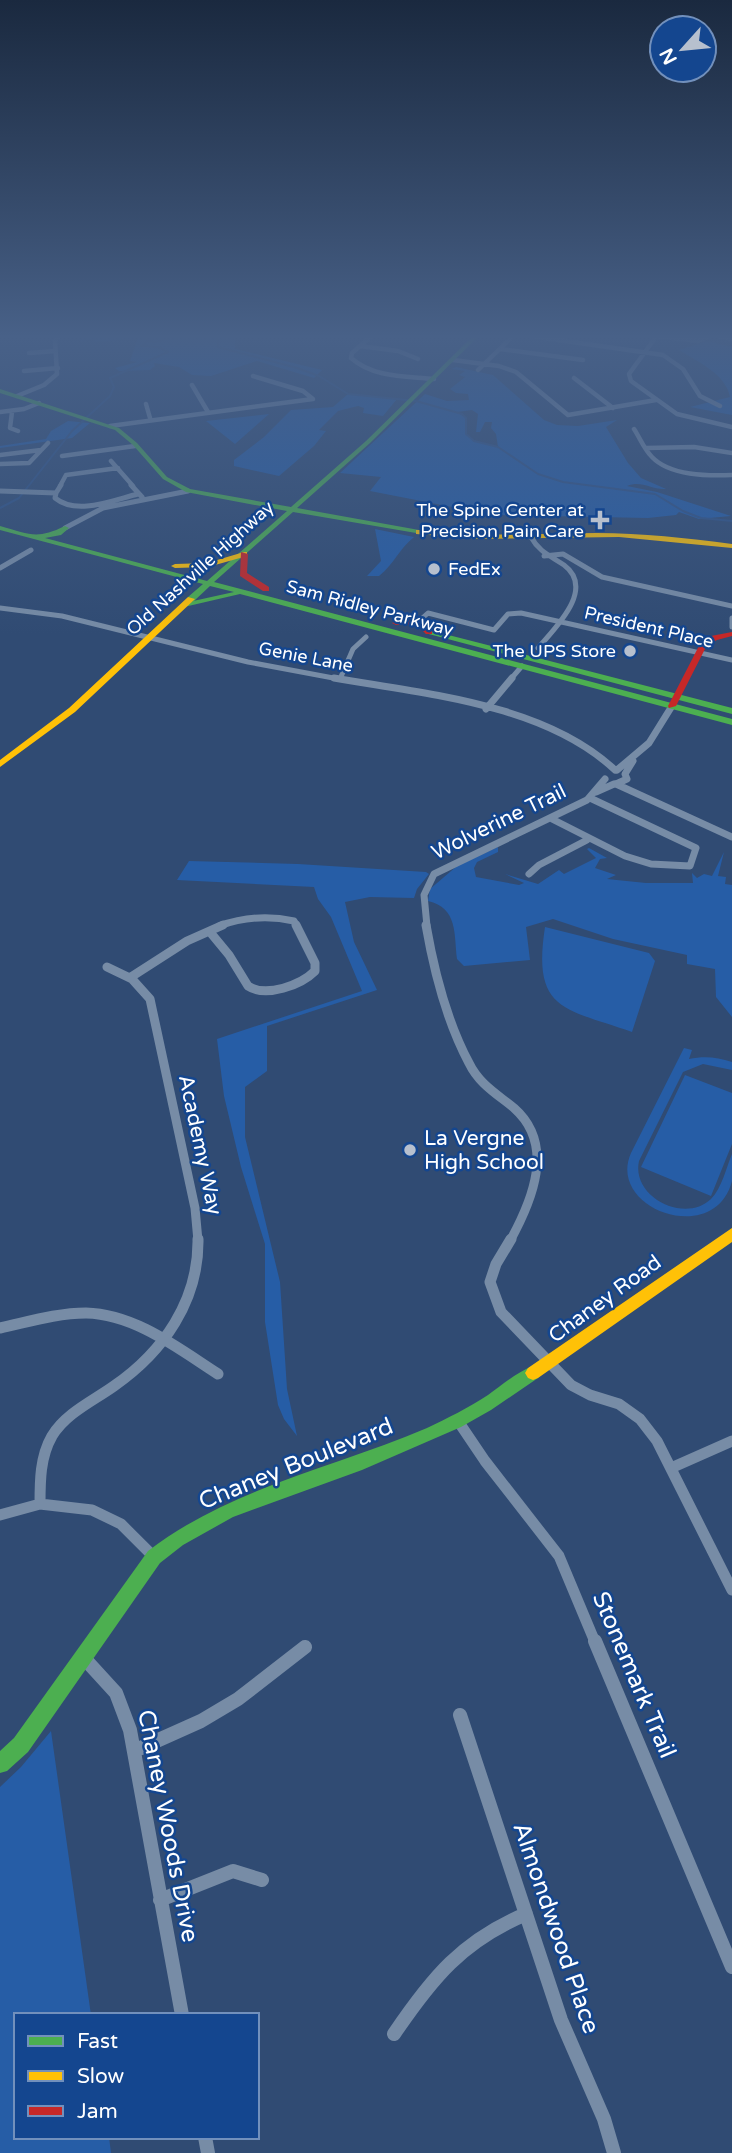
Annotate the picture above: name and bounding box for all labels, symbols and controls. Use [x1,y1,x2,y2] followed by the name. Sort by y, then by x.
[648,14,718,84] north arrow
[655,44,682,68] text: N
[122,496,278,640] street label: Old Nashville Highway
[416,499,584,542] place label: The Spine Center at Precision Pain Care
[590,510,610,530] marker: The Spine Center at Precision Pain Care
[448,558,501,580] place label: FedEx
[426,561,442,577] marker: FedEx
[284,575,456,641] street label: Sam Ridley Parkway
[582,601,716,653] street label: President Place
[257,637,355,677] street label: Genie Lane
[493,640,616,662] place label: The UPS Store
[622,643,638,659] marker: The UPS Store
[428,779,570,865] street label: Wolverine Trail
[173,1073,227,1217] street label: Academy Way
[424,1126,544,1175] place label: La Vergne High School
[402,1142,418,1158] marker: La Vergne High School
[544,1250,666,1348] street label: Chaney Road
[195,1412,397,1516] street label: Chaney Boulevard
[586,1587,682,1763] street label: Stonemark Trail
[131,1707,205,1945] street label: Chaney Woods Drive
[506,1819,606,2037] street label: Almondwood Place
[14,2013,259,2139] legend
[77,2029,118,2054] text: Fast
[77,2064,125,2089] text: Slow
[77,2099,118,2124] text: Jam

